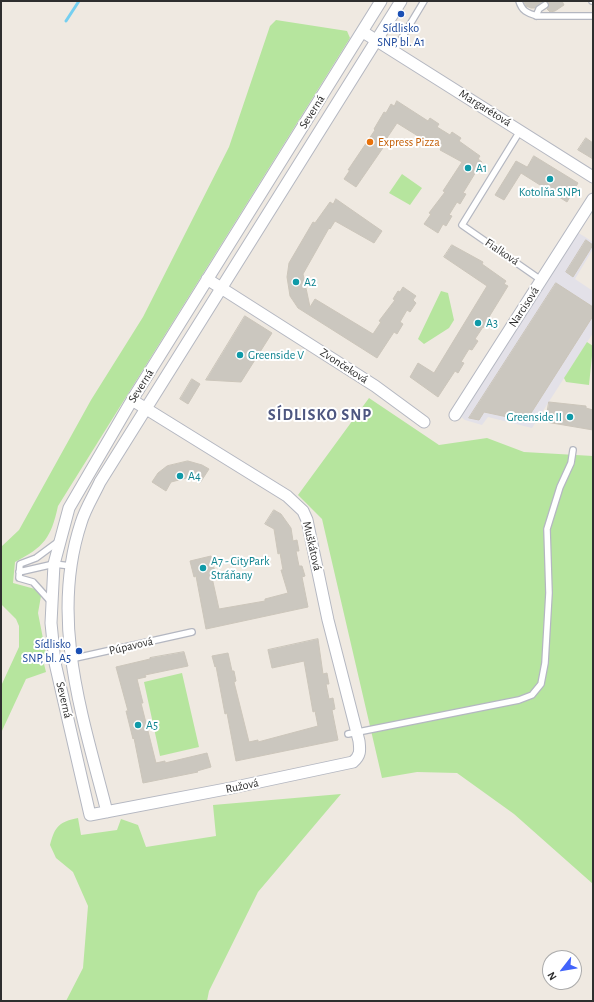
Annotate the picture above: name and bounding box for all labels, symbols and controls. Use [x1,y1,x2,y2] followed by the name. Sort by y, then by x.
[396,9,406,19] marker: Sídlisko SNP, bl. A1
[377,21,425,49] place label: Sídlisko SNP, bl. A1
[456,86,514,130] street label: Margarétová
[296,92,328,132] street label: Severná
[378,135,440,149] place label: Express Pizza
[365,137,375,147] marker: Express Pizza
[476,161,487,175] place label: A1
[463,163,473,173] marker: A1
[545,174,555,184] marker: Kotolňa SNP1
[519,185,581,199] place label: Kotolňa SNP1
[482,235,522,269] street label: Fialková
[304,275,316,289] place label: A2
[291,277,301,287] marker: A2
[506,284,542,330] street label: Narcisová
[486,316,498,330] place label: A3
[473,318,483,328] marker: A3
[317,345,371,387] street label: Zvončeková
[248,348,304,362] place label: Greenside V
[235,350,245,360] marker: Greenside V
[125,366,157,406] street label: Severná
[268,405,372,425] district label: SÍDLISKO SNP
[506,410,562,424] place label: Greenside II
[565,412,575,422] marker: Greenside II
[188,469,201,483] place label: A4
[175,471,185,481] marker: A4
[299,520,325,572] street label: Muškátová
[211,554,269,582] place label: A7 - CityPark Stráňany
[198,563,208,573] marker: A7 - CityPark Stráňany
[108,634,154,658] street label: Púpavová
[23,637,71,665] place label: Sídlisko SNP, bl. A5
[74,646,84,656] marker: Sídlisko SNP, bl. A5
[53,680,75,720] street label: Severná
[146,718,158,732] place label: A5
[133,720,143,730] marker: A5
[224,775,260,797] street label: Ružová
[542,950,582,990] north arrow
[545,970,559,982] text: N

